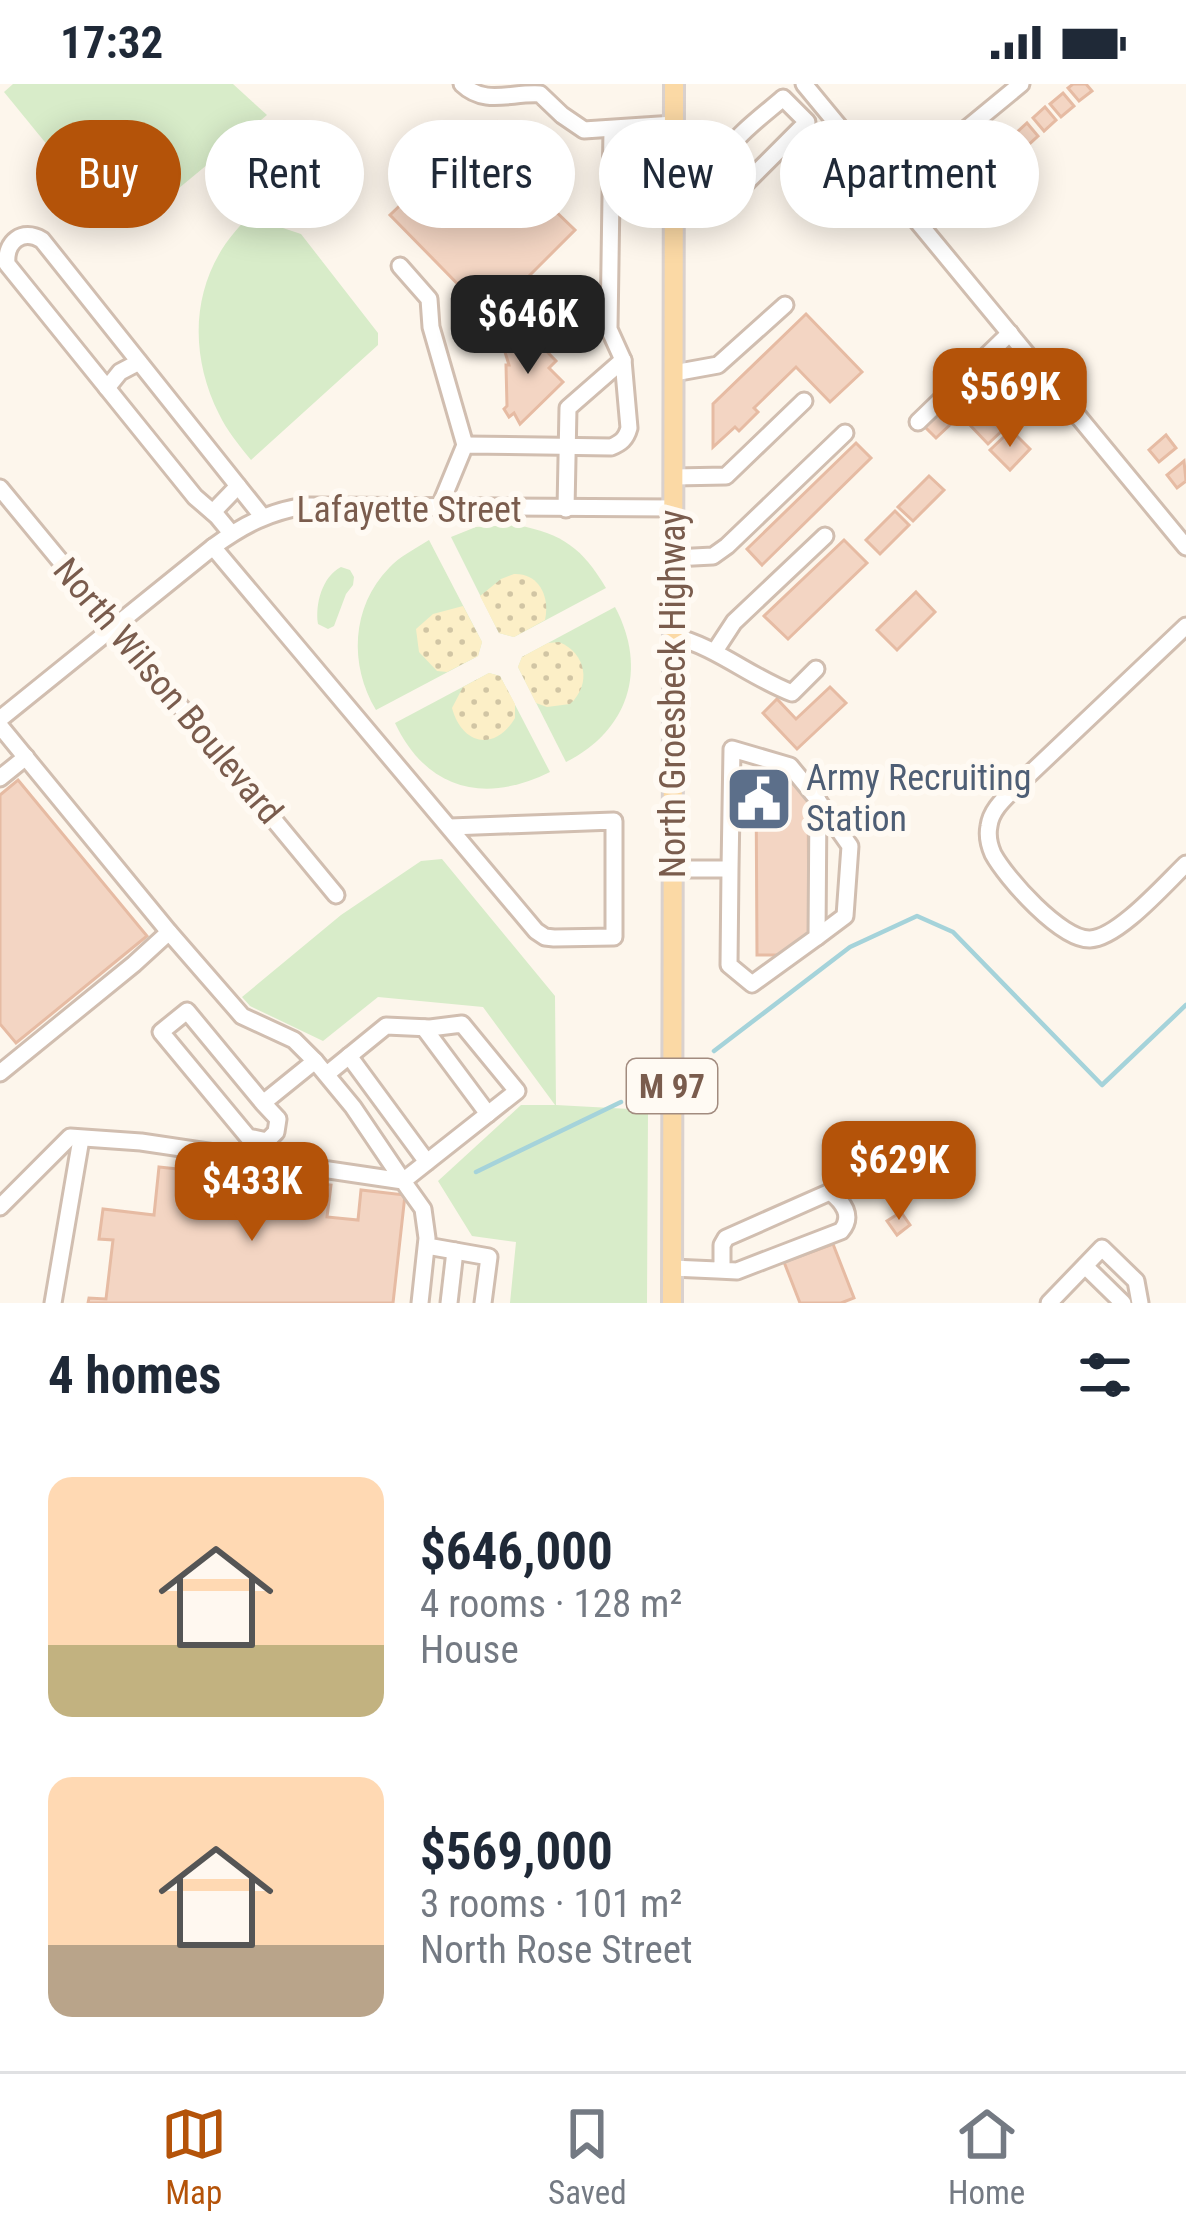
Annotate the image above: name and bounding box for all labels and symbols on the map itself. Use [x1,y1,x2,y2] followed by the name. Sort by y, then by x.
[444,275,612,377] pin: $646K
[926,348,1094,450] pin: $569K
[296,489,522,531] street label: Lafayette Street
[652,510,694,878] street label: North Groesbeck Highway
[45,550,291,832] street label: North Wilson Boulevard
[806,757,1031,840] place label: Army Recruiting Station
[724,764,794,834] public building icon: Army Recruiting Station
[627,1059,717,1113] road number: M 97
[815,1121,983,1223] pin: $629K
[168,1142,336,1244] pin: $433K

